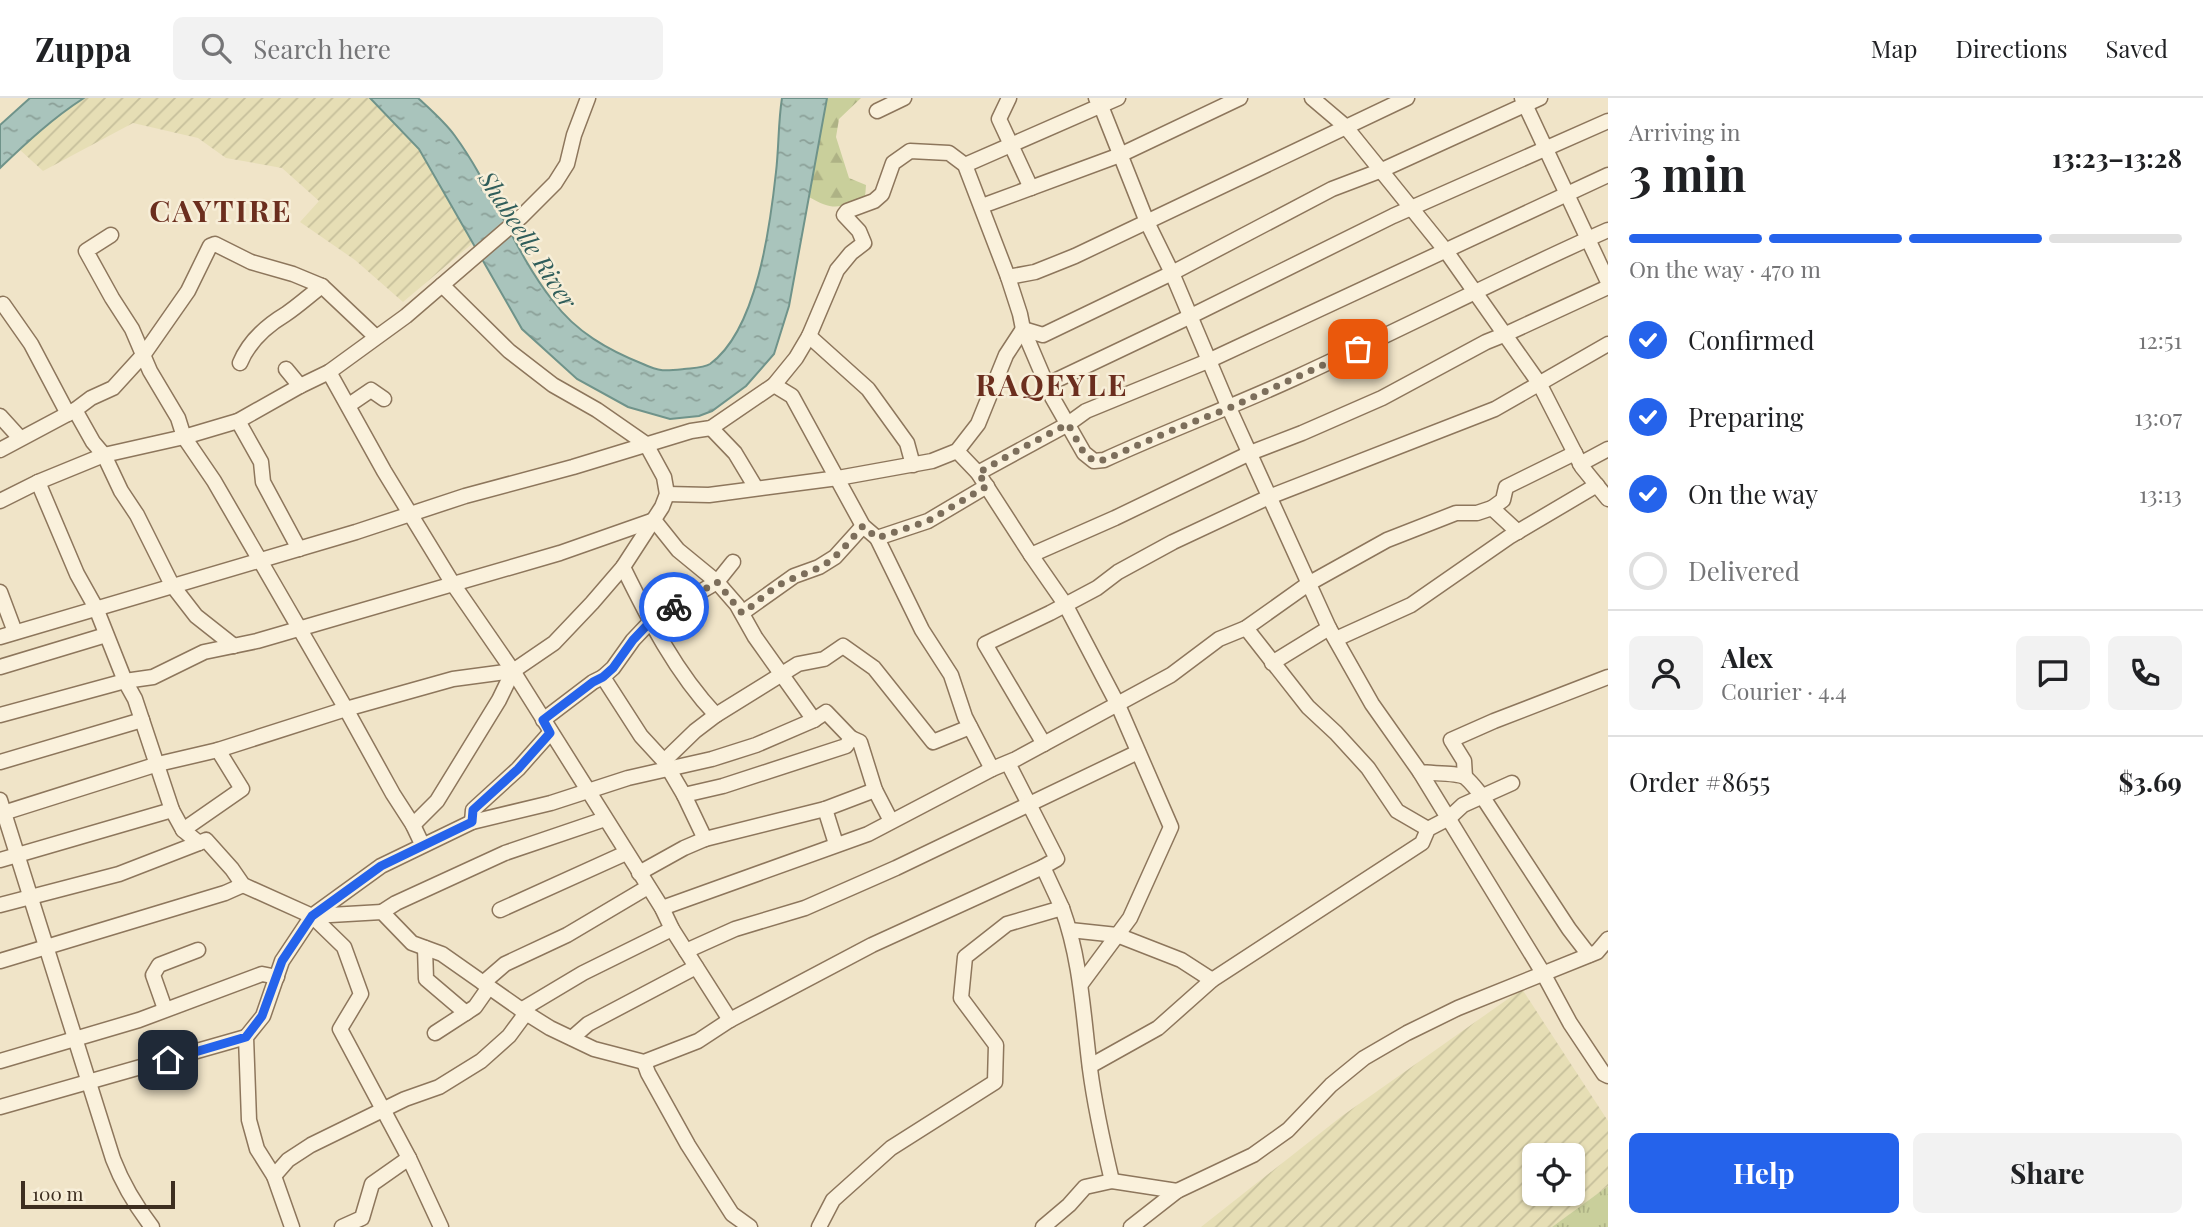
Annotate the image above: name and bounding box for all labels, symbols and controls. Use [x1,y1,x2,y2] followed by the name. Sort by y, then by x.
[173,17,663,80] search box
[35,26,131,70] text: Zuppa
[197,29,235,67] icon: search
[253,31,391,66] text: Search here
[1871,32,1917,64] text: Map
[1955,32,2068,64] text: Directions
[2106,32,2168,64] text: Saved
[1629,116,1741,147] text: Arriving in
[2052,140,2182,175] text: 13:23–13:28
[1629,142,1746,204] text: 3 min
[472,163,585,314] water label: Shabeelle River
[149,190,293,230] district label: CAYTIRE
[1629,253,1821,284] text: On the way · 470 m
[1328,319,1388,379] pin
[1629,321,1667,359] icon: check
[1688,322,1815,357] text: Confirmed
[2138,324,2182,355] text: 12:51
[1339,330,1377,368] icon: bag
[976,364,1128,404] district label: RAQEYLE
[1629,398,1667,436] icon: check
[1688,399,1804,434] text: Preparing
[2134,401,2182,432] text: 13:07
[1629,475,1667,513] icon: check
[1688,476,1818,511] text: On the way
[2139,478,2182,509] text: 13:13
[1688,553,1800,588] text: Delivered
[639,572,709,642] courier
[655,588,693,626] icon: bike
[1629,636,1703,710] button: person
[2016,636,2090,710] button: chat
[2108,636,2182,710] button: phone
[1721,640,1773,675] text: Alex
[1721,675,1847,706] text: Courier · 4.4
[1629,764,1770,799] text: Order #8655
[2119,764,2182,799] text: $3.69
[138,1030,198,1090] pin
[149,1041,187,1079] icon: home
[1629,1133,1899,1213] button: Help
[1913,1133,2182,1213] button: Share
[1522,1143,1585,1206] map controls
[1522,1143,1585,1206] button: locate
[21,1178,175,1210] scale bar
[32,1180,83,1206] text: 100 m

